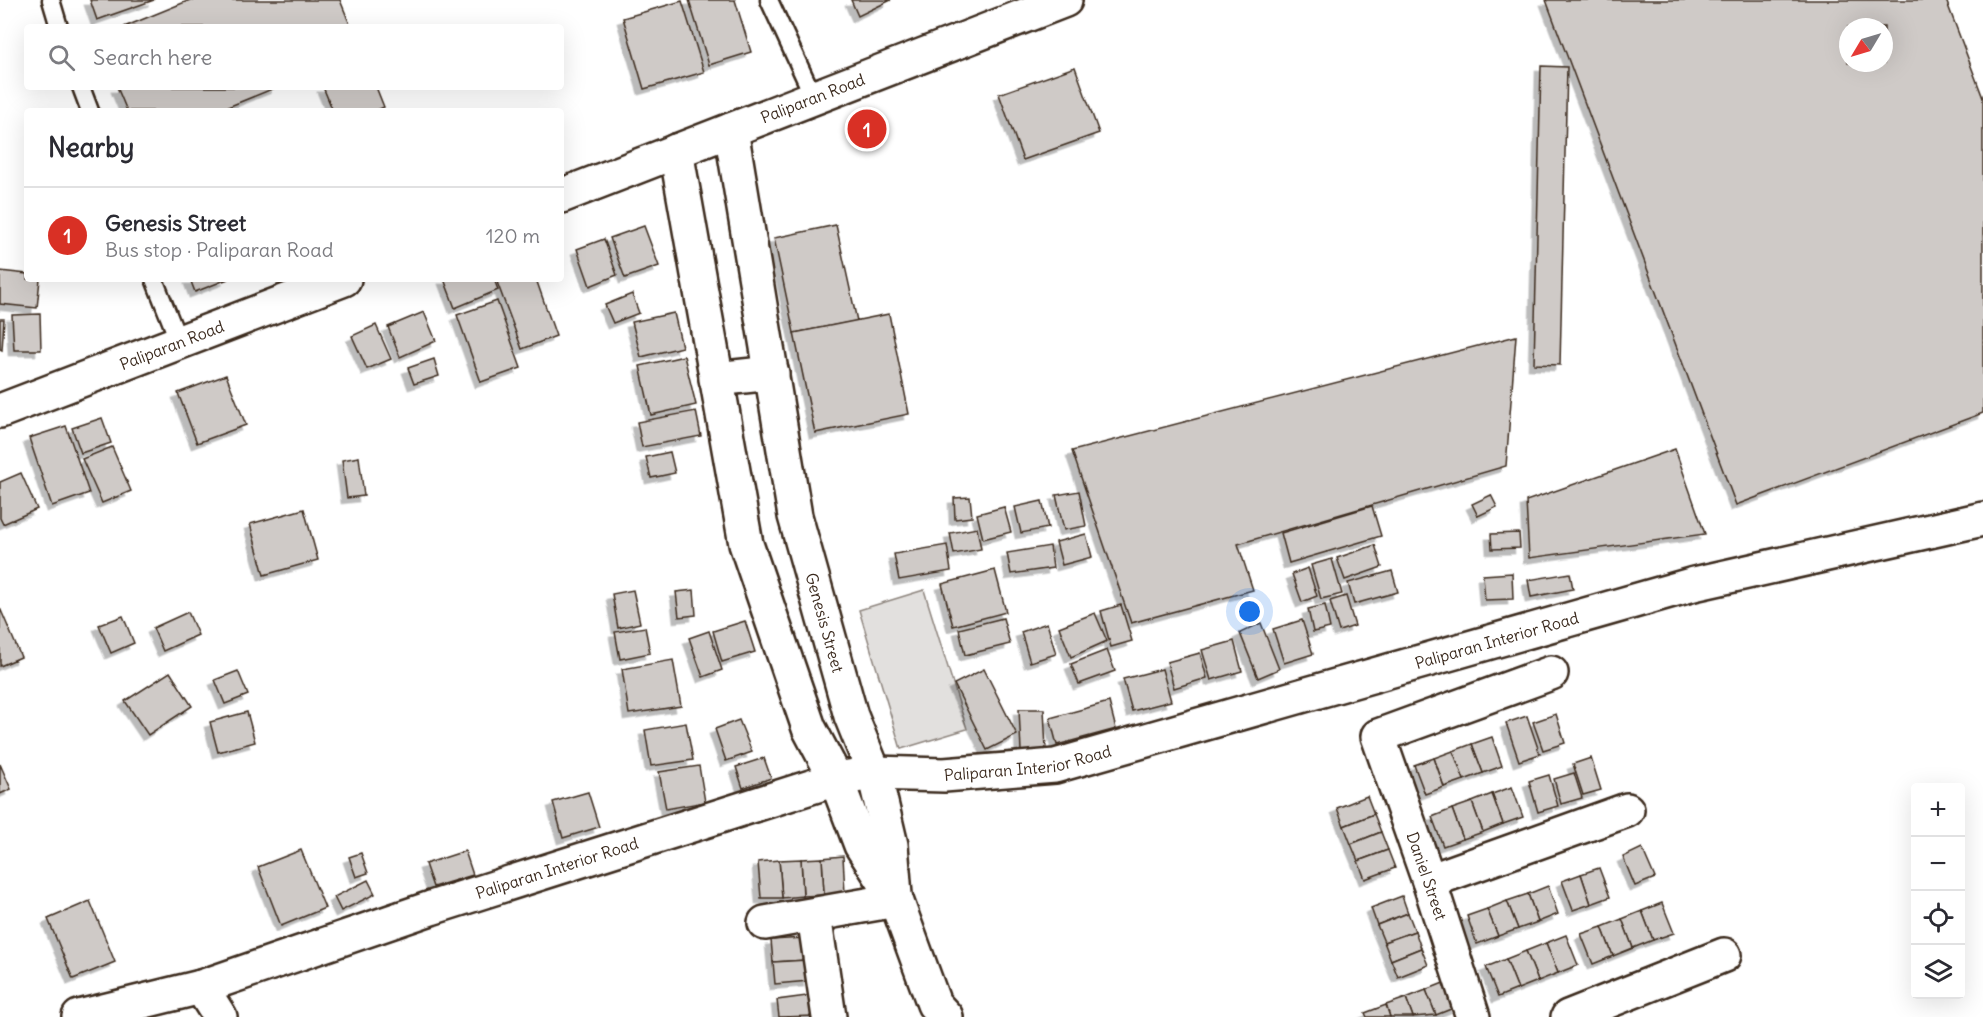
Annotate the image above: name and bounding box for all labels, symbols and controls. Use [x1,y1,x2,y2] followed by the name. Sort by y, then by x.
[1839,18,1893,72] north arrow
[24,24,564,90] search box
[45,41,78,74] icon: search
[93,43,212,71] text: Search here
[758,69,868,127] street label: Paliparan Road
[848,106,886,152] pin: 1
[48,131,134,164] text: Nearby
[105,209,246,237] text: Genesis Street
[64,223,71,248] text: 1
[486,223,540,248] text: 120 m
[105,237,333,262] text: Bus stop · Paliparan Road
[117,316,227,374] street label: Paliparan Road
[801,570,849,675] street label: Genesis Street
[1235,597,1264,626] your location
[1413,607,1581,673] street label: Paliparan Interior Road
[943,741,1113,785] street label: Paliparan Interior Road
[1911,783,1965,999] map controls
[1911,783,1965,837] button: +
[1403,829,1452,923] street label: Daniel Street
[473,833,641,903] street label: Paliparan Interior Road
[1911,837,1965,891] button: −
[1911,891,1965,945] button: locate
[1911,945,1965,999] button: layers

